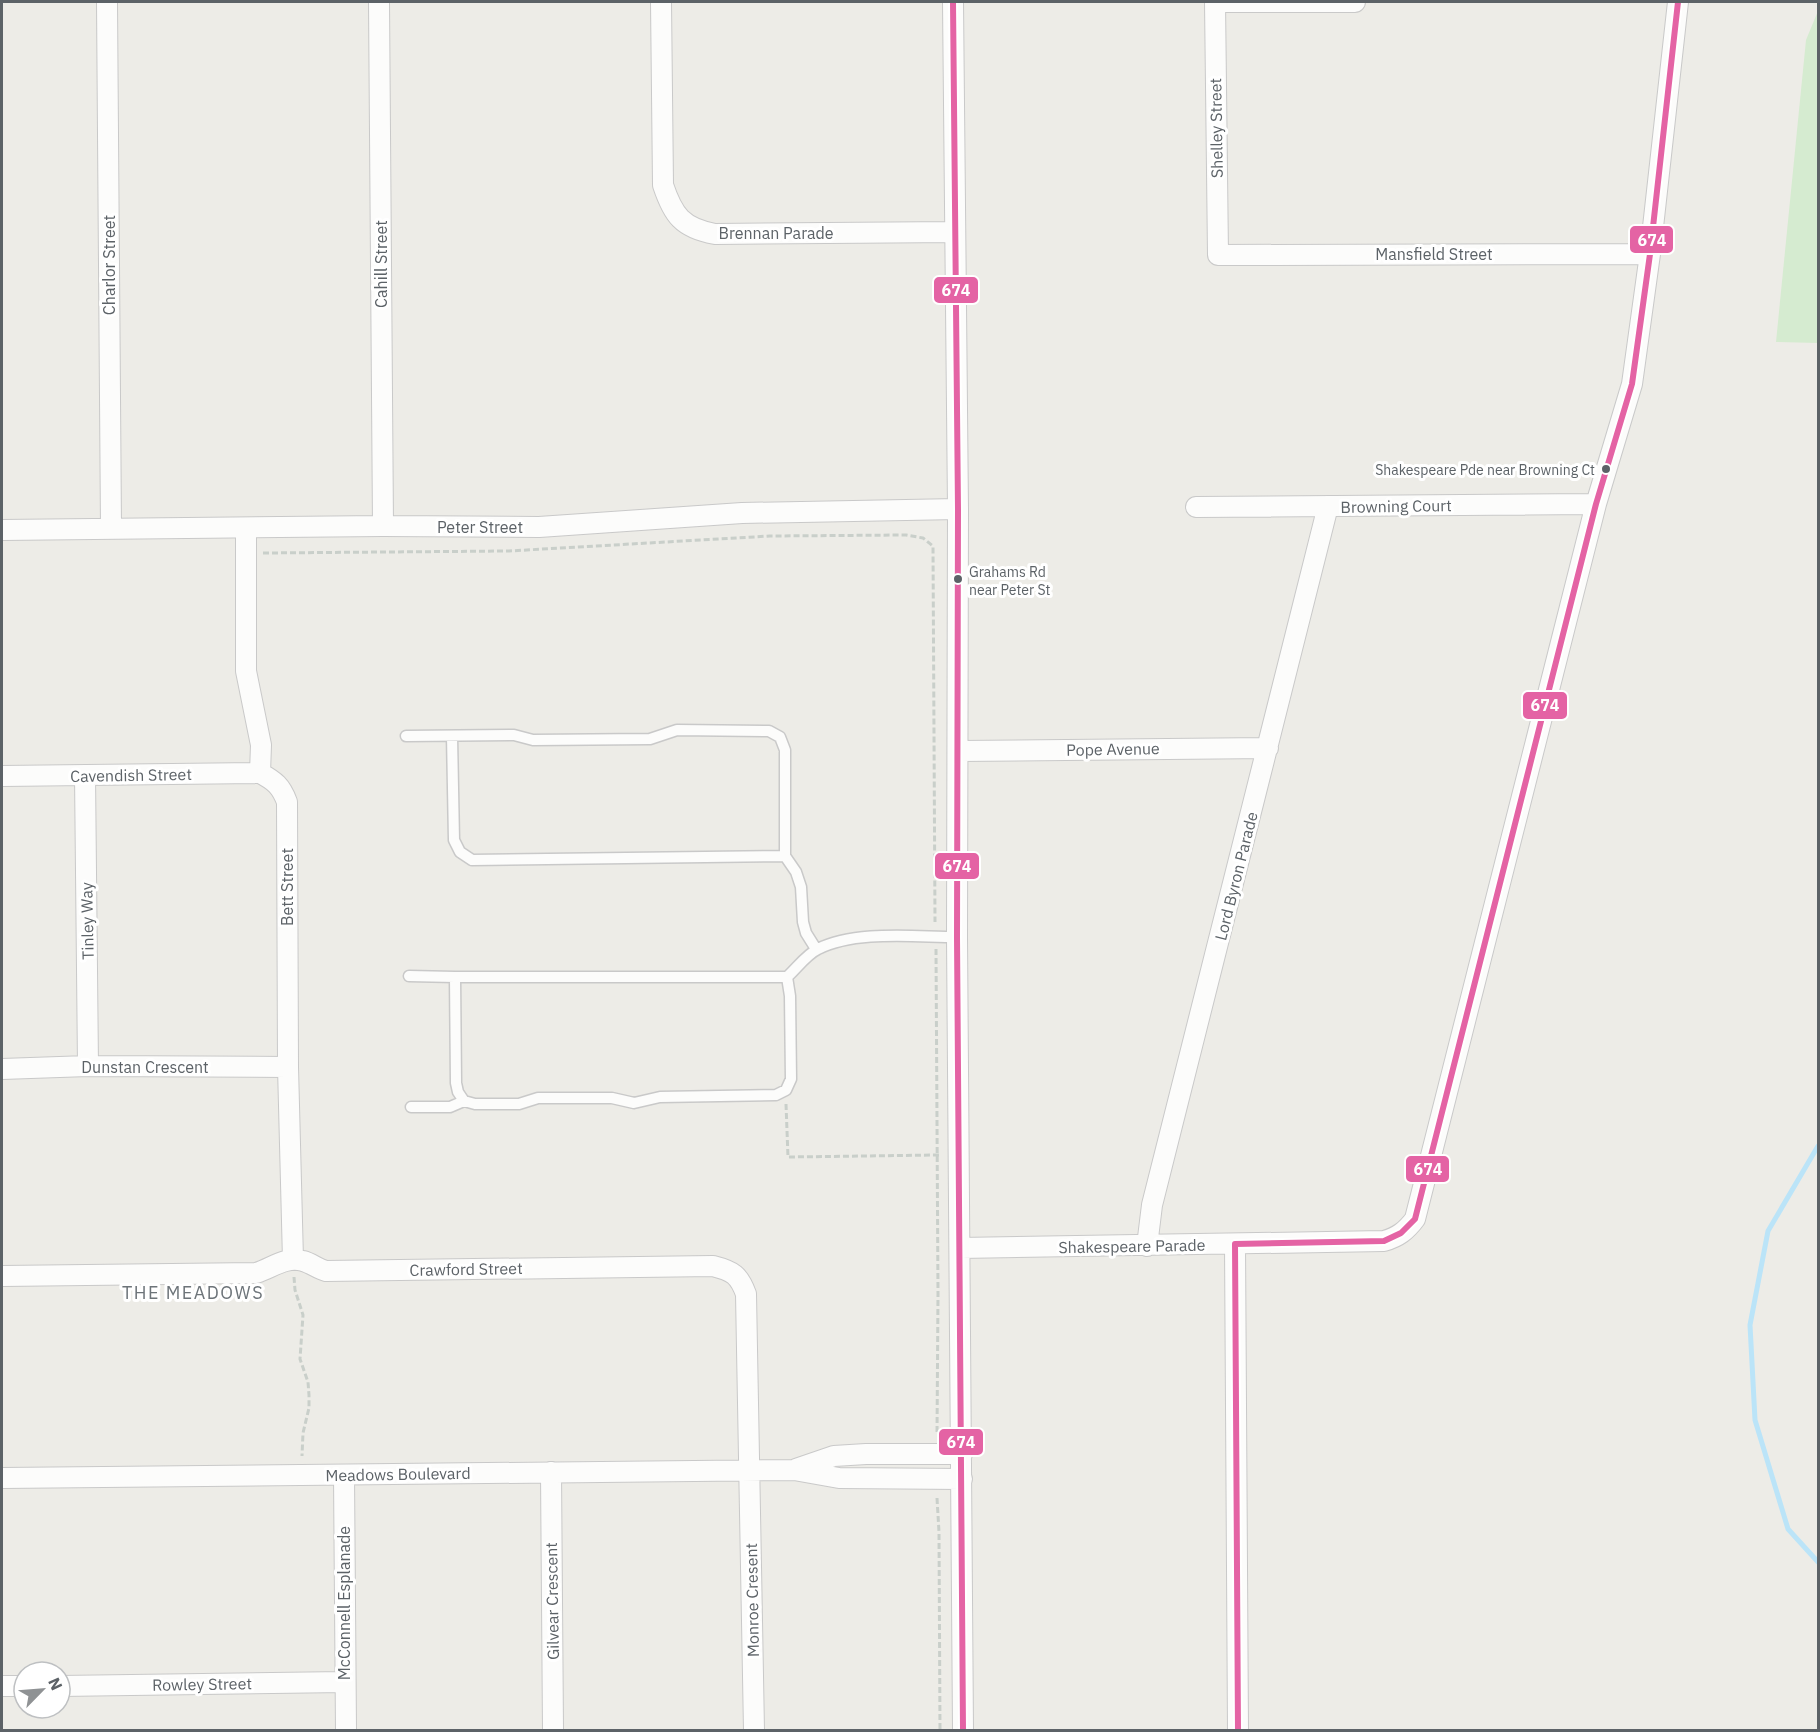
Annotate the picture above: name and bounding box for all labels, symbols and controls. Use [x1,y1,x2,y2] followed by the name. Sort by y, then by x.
[1205,78,1227,178] street label: Shelley Street
[99,215,119,315] street label: Charlor Street
[371,220,391,308] street label: Cahill Street
[718,223,834,243] street label: Brennan Parade
[1629,225,1674,254] line badge: 674
[1638,230,1667,250] text: 674
[1375,244,1493,264] street label: Mansfield Street
[933,276,979,304] line badge: 674
[942,280,971,300] text: 674
[1375,461,1595,479] place label: Shakespeare Pde near Browning Ct
[1600,463,1612,475] marker: Shakespeare Pde near Browning Ct
[1340,495,1452,517] street label: Browning Court
[437,517,523,537] street label: Peter Street
[969,563,1051,599] place label: Grahams Rd near Peter St
[952,573,964,585] marker: Grahams Rd near Peter St
[1522,691,1568,720] line badge: 674
[1531,695,1560,715] text: 674
[1066,738,1160,760] street label: Pope Avenue
[70,764,192,786] street label: Cavendish Street
[1210,809,1262,942] street label: Lord Byron Parade
[277,848,297,926] street label: Bett Street
[934,852,980,880] line badge: 674
[943,856,972,876] text: 674
[76,882,98,960] street label: Tinley Way
[81,1057,209,1077] street label: Dunstan Crescent
[1405,1155,1450,1183] line badge: 674
[1414,1159,1443,1179] text: 674
[1058,1235,1206,1257] street label: Shakespeare Parade
[409,1258,523,1280] street label: Crawford Street
[122,1281,264,1304] district label: THE MEADOWS
[938,1428,984,1456] line badge: 674
[947,1432,976,1452] text: 674
[325,1463,471,1485] street label: Meadows Boulevard
[334,1526,354,1680] street label: McConnell Esplanade
[541,1542,563,1660] street label: Gilvear Crescent
[741,1543,763,1657] street label: Monroe Cresent
[12,1660,72,1720] north arrow
[152,1673,252,1695] street label: Rowley Street
[44,1674,67,1693] text: N

